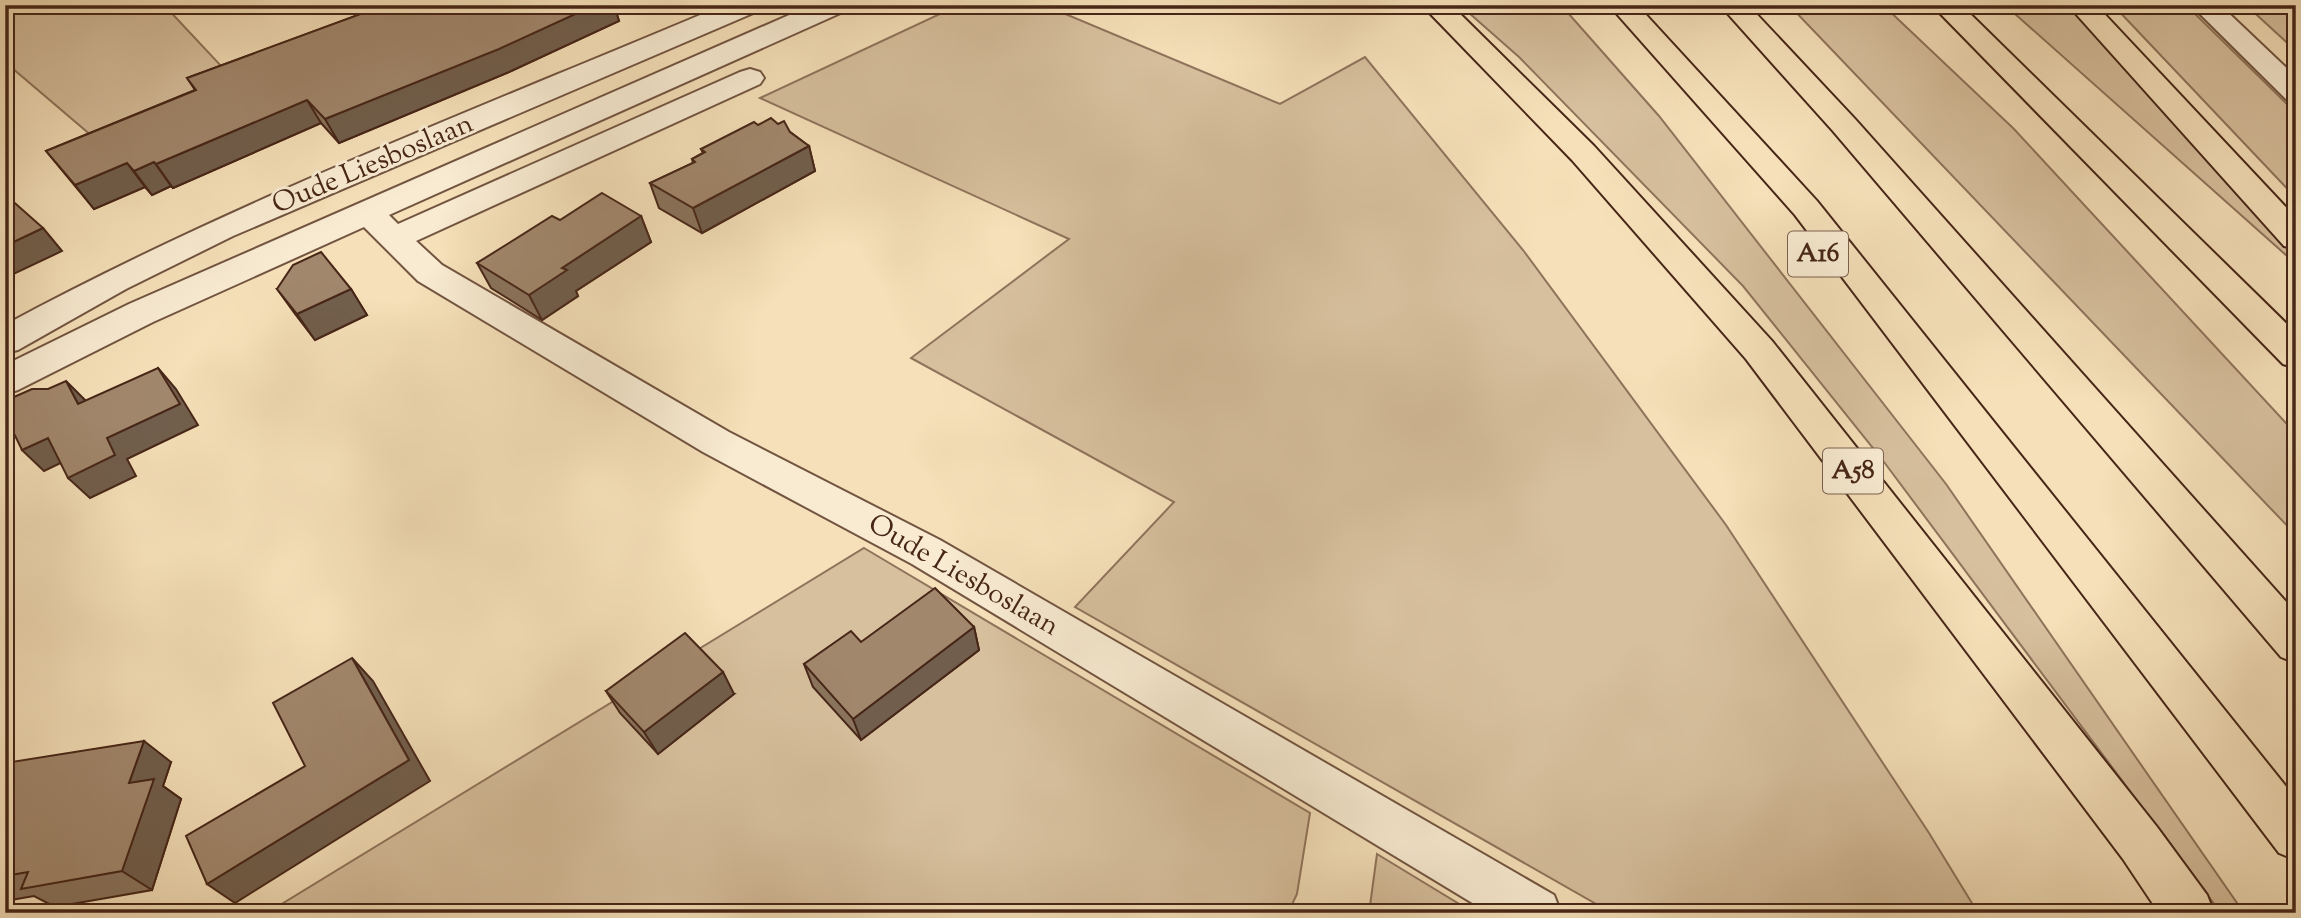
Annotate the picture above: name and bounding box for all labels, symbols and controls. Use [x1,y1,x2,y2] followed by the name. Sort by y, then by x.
[266,105,480,225] street label: Oude Liesboslaan
[1788,232,1848,276] road number: A16
[1823,449,1883,494] road number: A58
[860,505,1066,647] street label: Oude Liesboslaan

